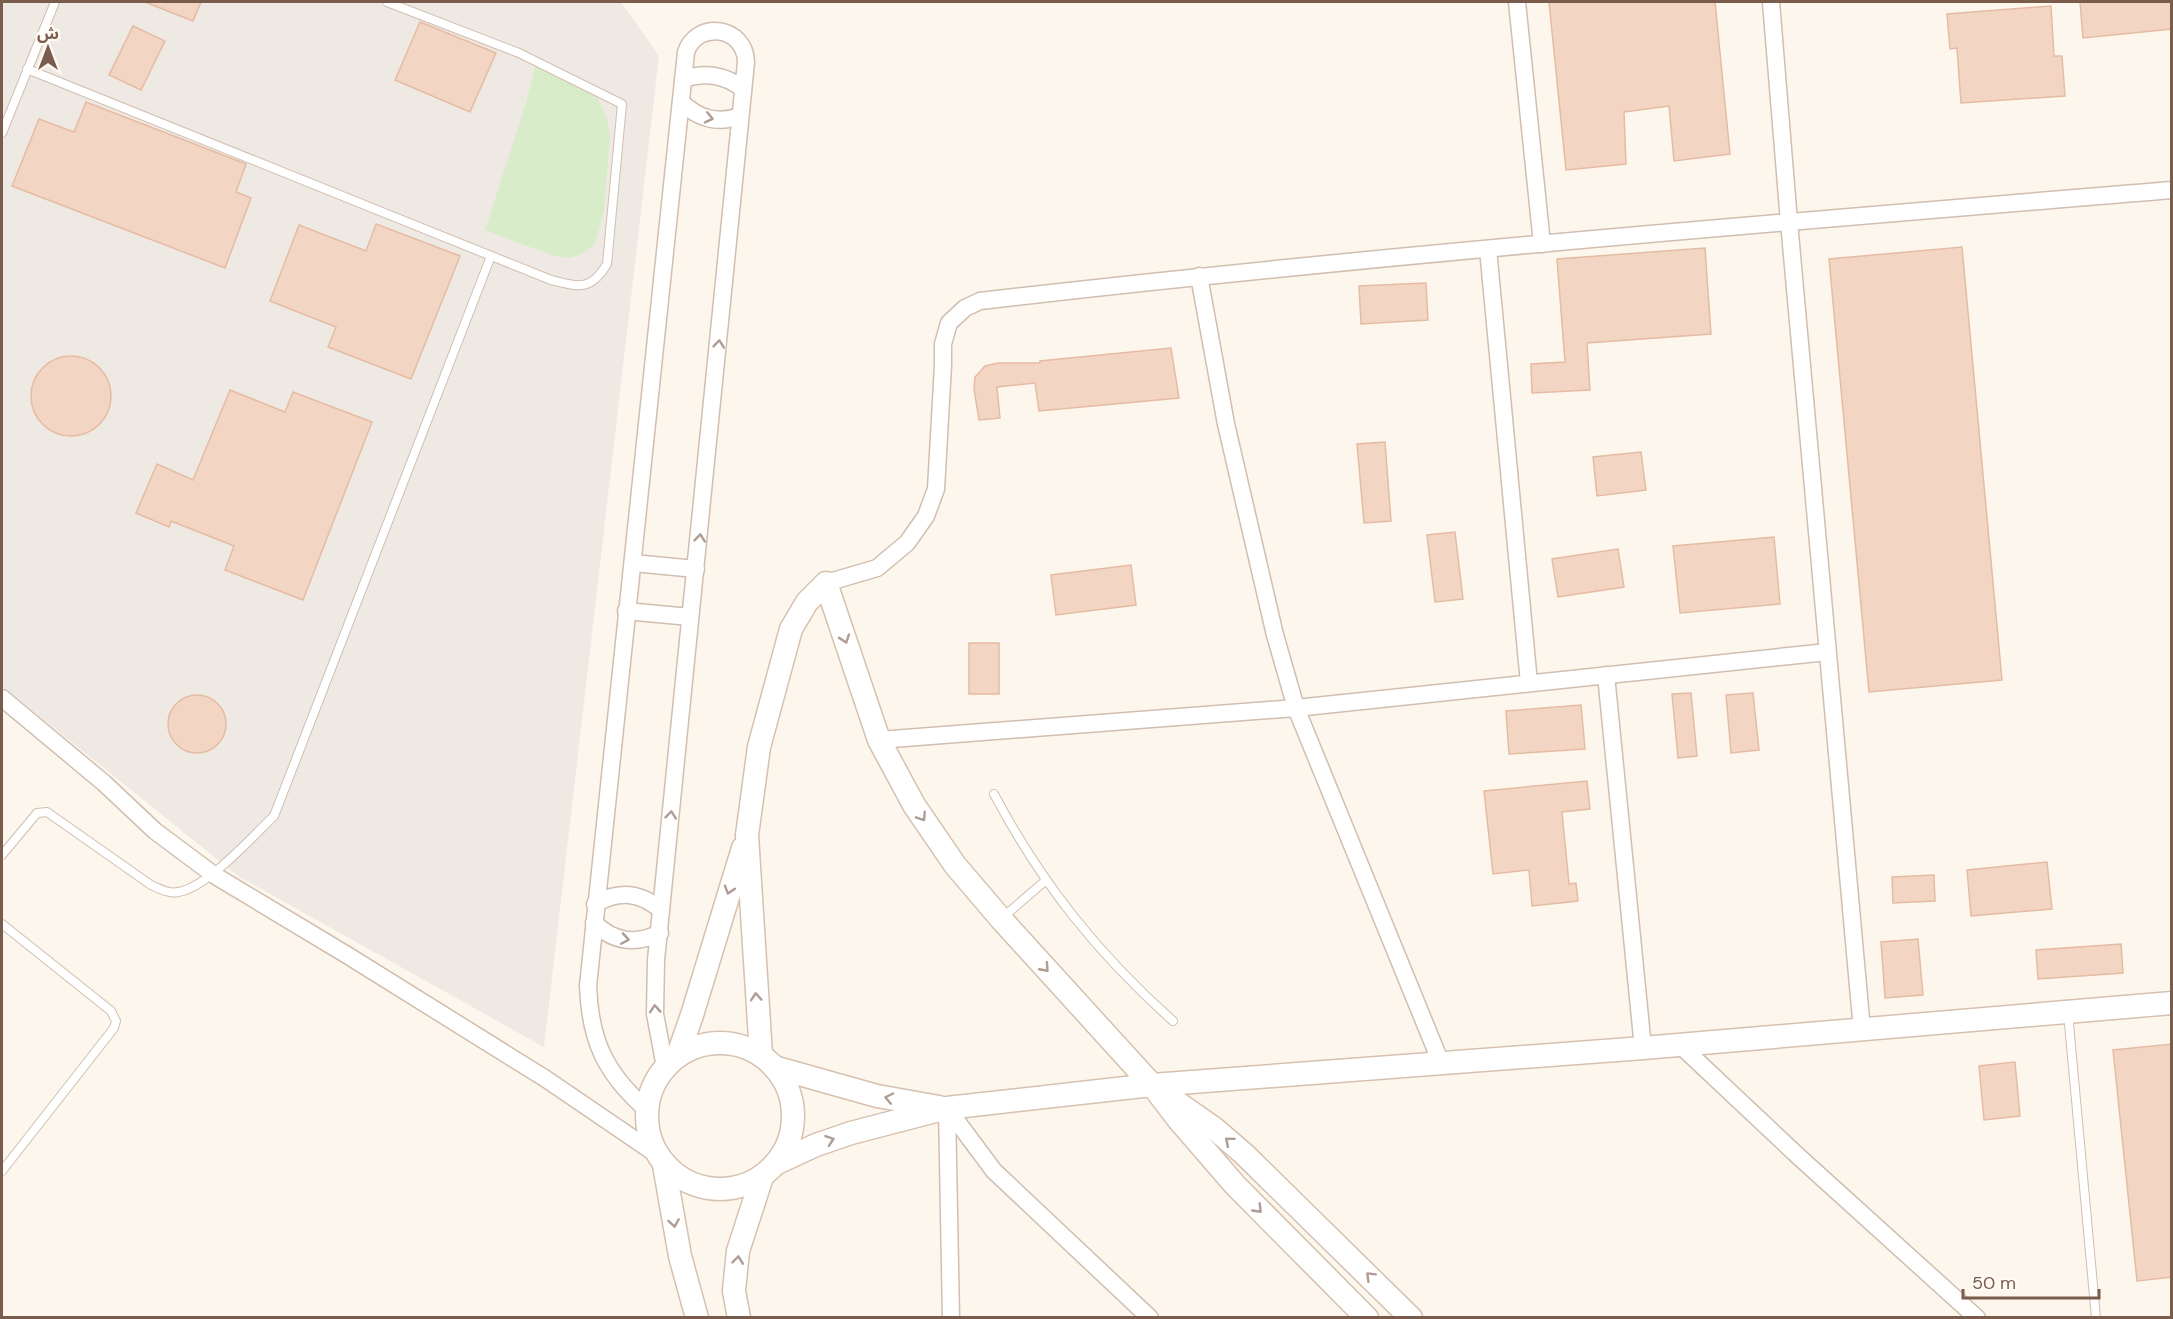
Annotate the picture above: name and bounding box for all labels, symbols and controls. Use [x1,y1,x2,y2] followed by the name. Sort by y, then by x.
[18,18,78,78] north arrow
[37,23,59,44] text: ش
[704,111,714,124] one-way arrow
[712,339,725,348] one-way arrow
[693,533,705,542] one-way arrow
[838,633,850,644] one-way arrow
[915,810,926,821] one-way arrow
[664,811,677,820] one-way arrow
[724,884,736,895] one-way arrow
[620,933,630,945] one-way arrow
[1038,961,1049,971] one-way arrow
[750,992,763,1001] one-way arrow
[649,1005,662,1014] one-way arrow
[884,1093,894,1106] one-way arrow
[824,1134,835,1147] one-way arrow
[1225,1137,1236,1148] one-way arrow
[1251,1202,1262,1213] one-way arrow
[668,1218,680,1228] one-way arrow
[731,1255,743,1264] one-way arrow
[1963,1262,2100,1300] scale bar
[1972,1271,2016,1295] text: 50 m
[1366,1273,1377,1284] one-way arrow

